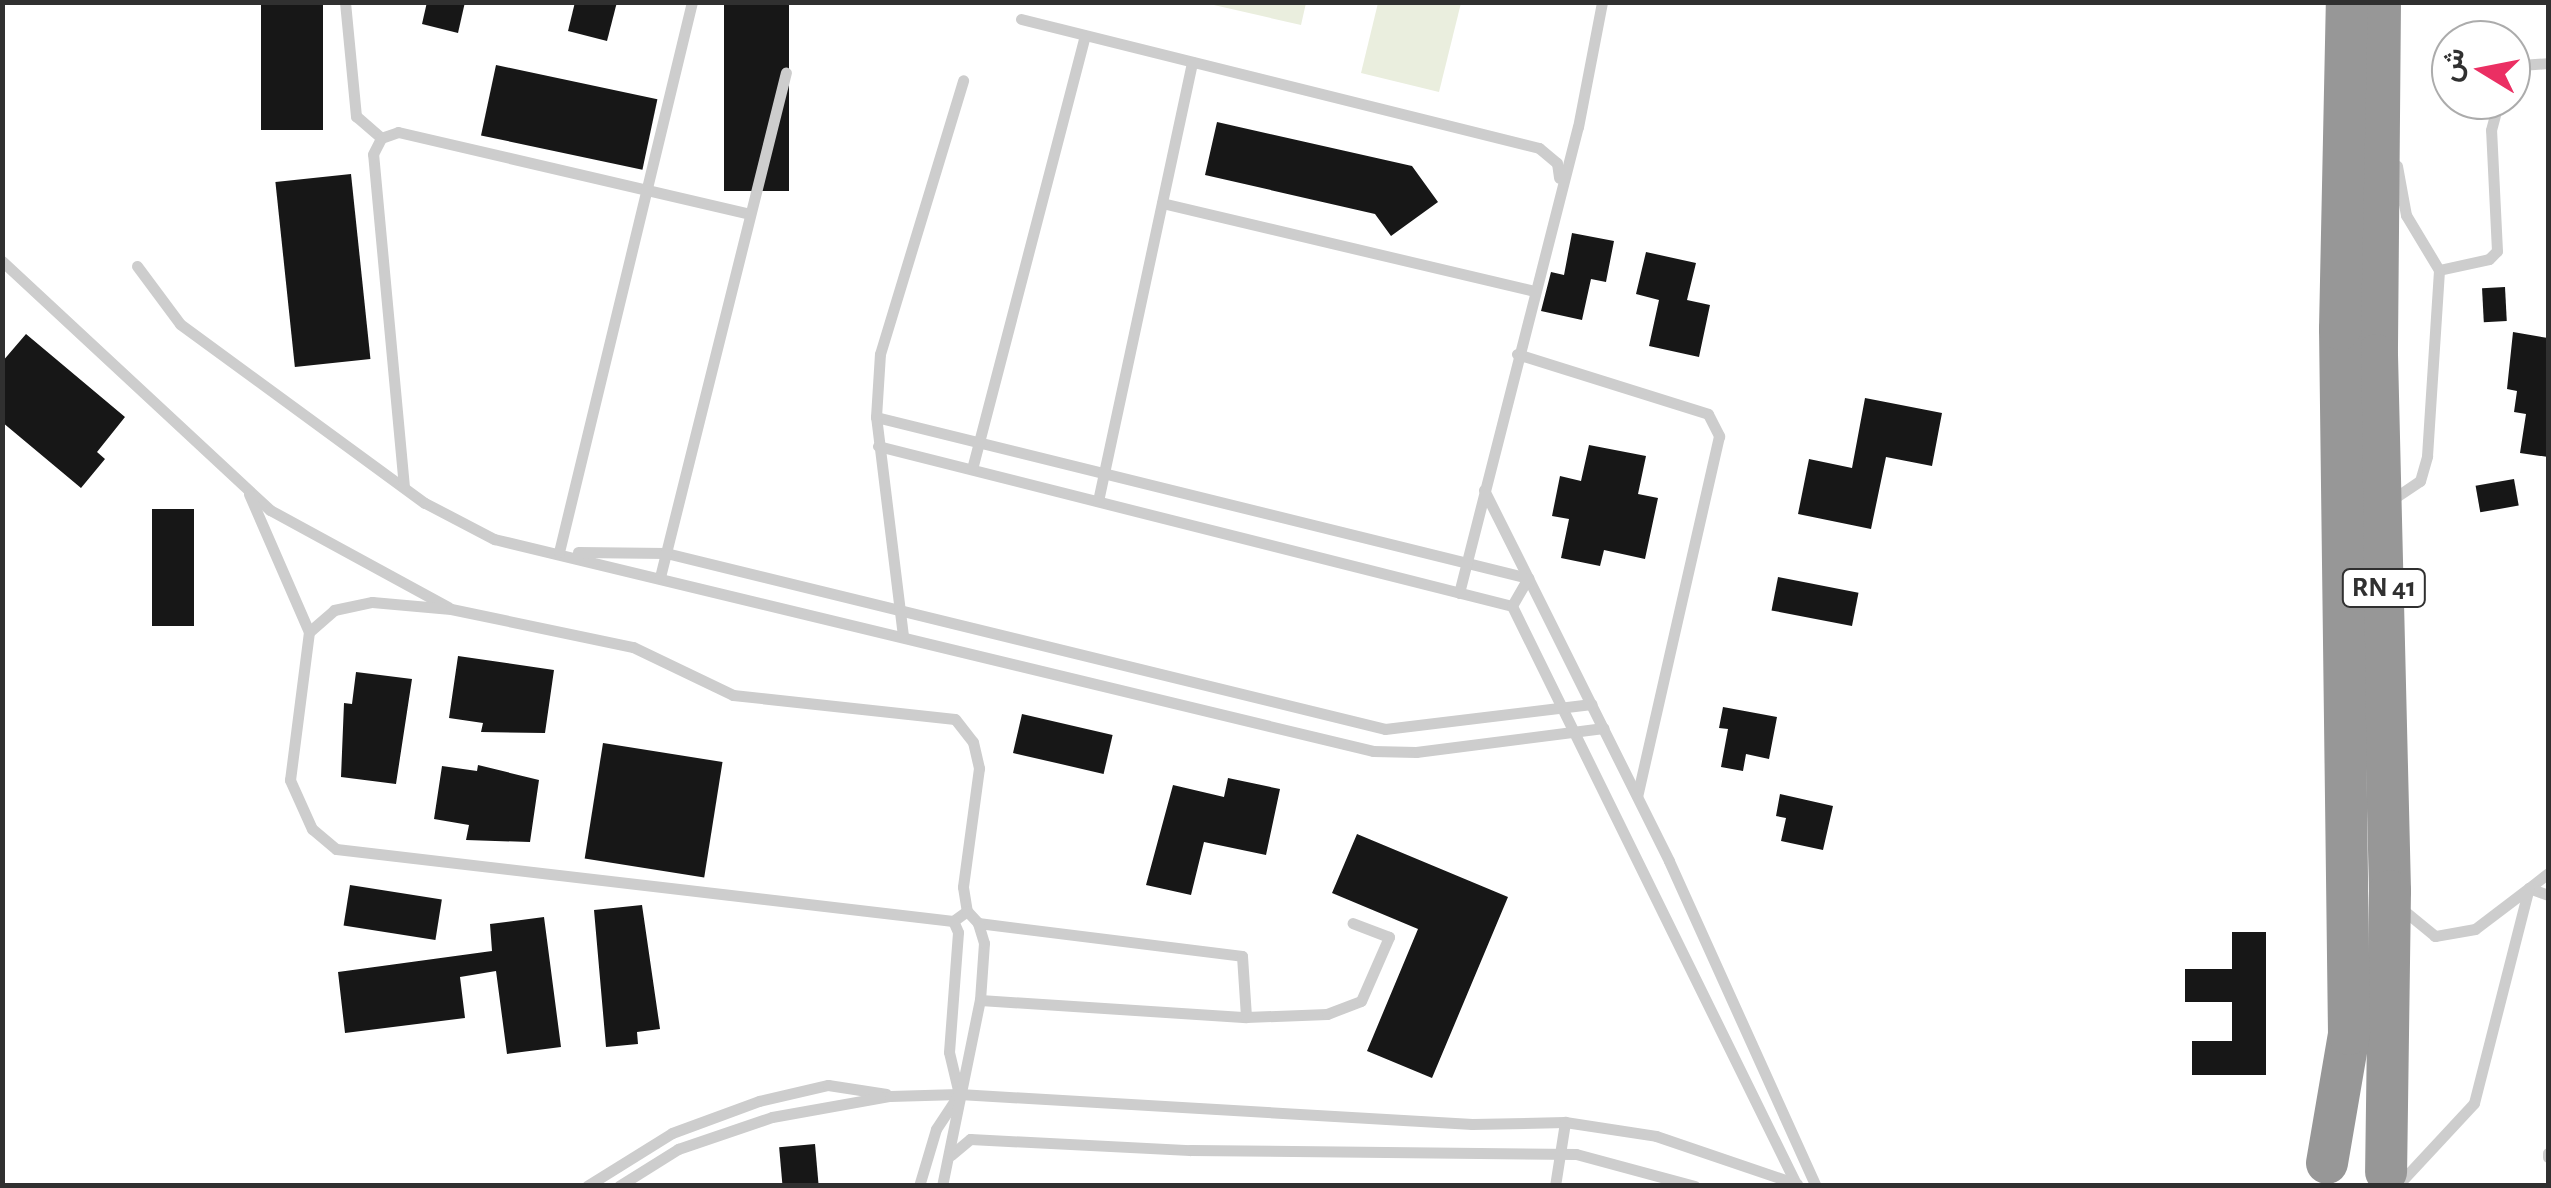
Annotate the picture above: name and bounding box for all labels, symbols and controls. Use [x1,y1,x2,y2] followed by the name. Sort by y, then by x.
[2431,20,2531,120] north arrow
[2437,46,2470,84] text: ش
[2342,565,2426,611] road number: RN 41

